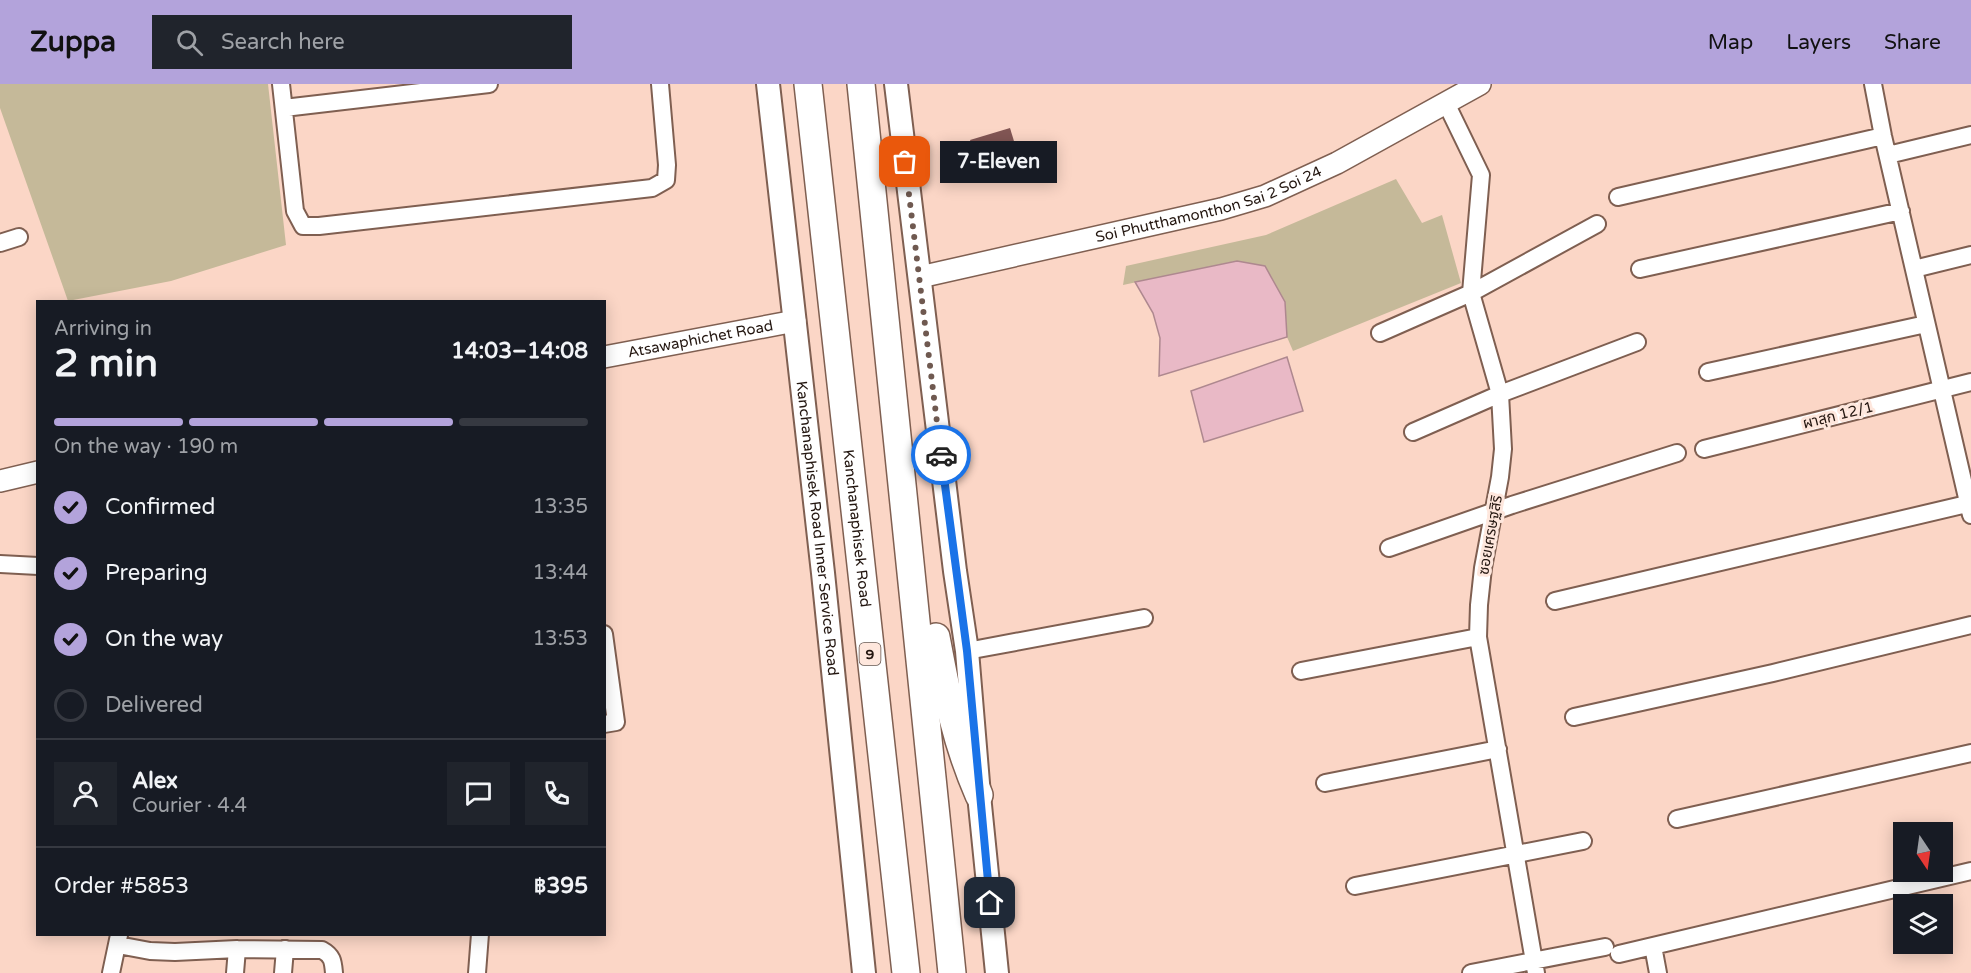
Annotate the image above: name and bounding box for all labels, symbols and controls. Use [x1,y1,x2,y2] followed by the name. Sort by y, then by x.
[152,15,572,69] search box
[30,25,116,59] text: Zuppa
[173,26,206,59] icon: search
[221,29,345,55] text: Search here
[1708,30,1753,55] text: Map
[1786,30,1851,55] text: Layers
[1884,30,1941,55] text: Share
[879,136,930,187] pin
[941,141,1058,183] callout: 7-Eleven
[888,145,921,178] icon: bag
[957,150,1040,174] text: 7-Eleven
[1094,162,1325,246] street label: Soi Phutthamonthon Sai 2 Soi 24
[626,316,775,361] street label: Atsawaphichet Road
[54,317,152,341] text: Arriving in
[451,338,588,364] text: 14:03–14:08
[54,340,158,387] text: 2 min
[792,380,842,677] street label: Kanchanaphisek Road Inner Service Road
[1801,398,1875,432] street label: ผาสุก 12/1
[911,425,971,485] courier
[54,435,238,459] text: On the way · 190 m
[925,439,958,472] icon: car
[839,448,875,608] street label: Kanchanaphisek Road
[54,491,87,524] icon: check
[105,494,215,520] text: Confirmed
[1474,494,1506,576] street label: ซอยเศรษฐสิริ
[533,495,588,519] text: 13:35
[54,557,87,590] icon: check
[105,560,208,586] text: Preparing
[533,561,588,585] text: 13:44
[54,623,87,656] icon: check
[105,626,223,652] text: On the way
[533,627,588,651] text: 13:53
[860,643,880,665] road number: 9
[105,692,203,718] text: Delivered
[54,762,117,825] button: person
[447,762,510,825] button: chat
[525,762,588,825] button: phone
[132,768,178,794] text: Alex
[132,794,247,818] text: Courier · 4.4
[1893,822,1953,882] north arrow
[1893,822,1953,954] map controls
[54,873,189,899] text: Order #5853
[534,873,588,899] text: ฿395
[964,877,1015,928] pin
[973,886,1006,919] icon: home
[1893,894,1953,954] button: layers

